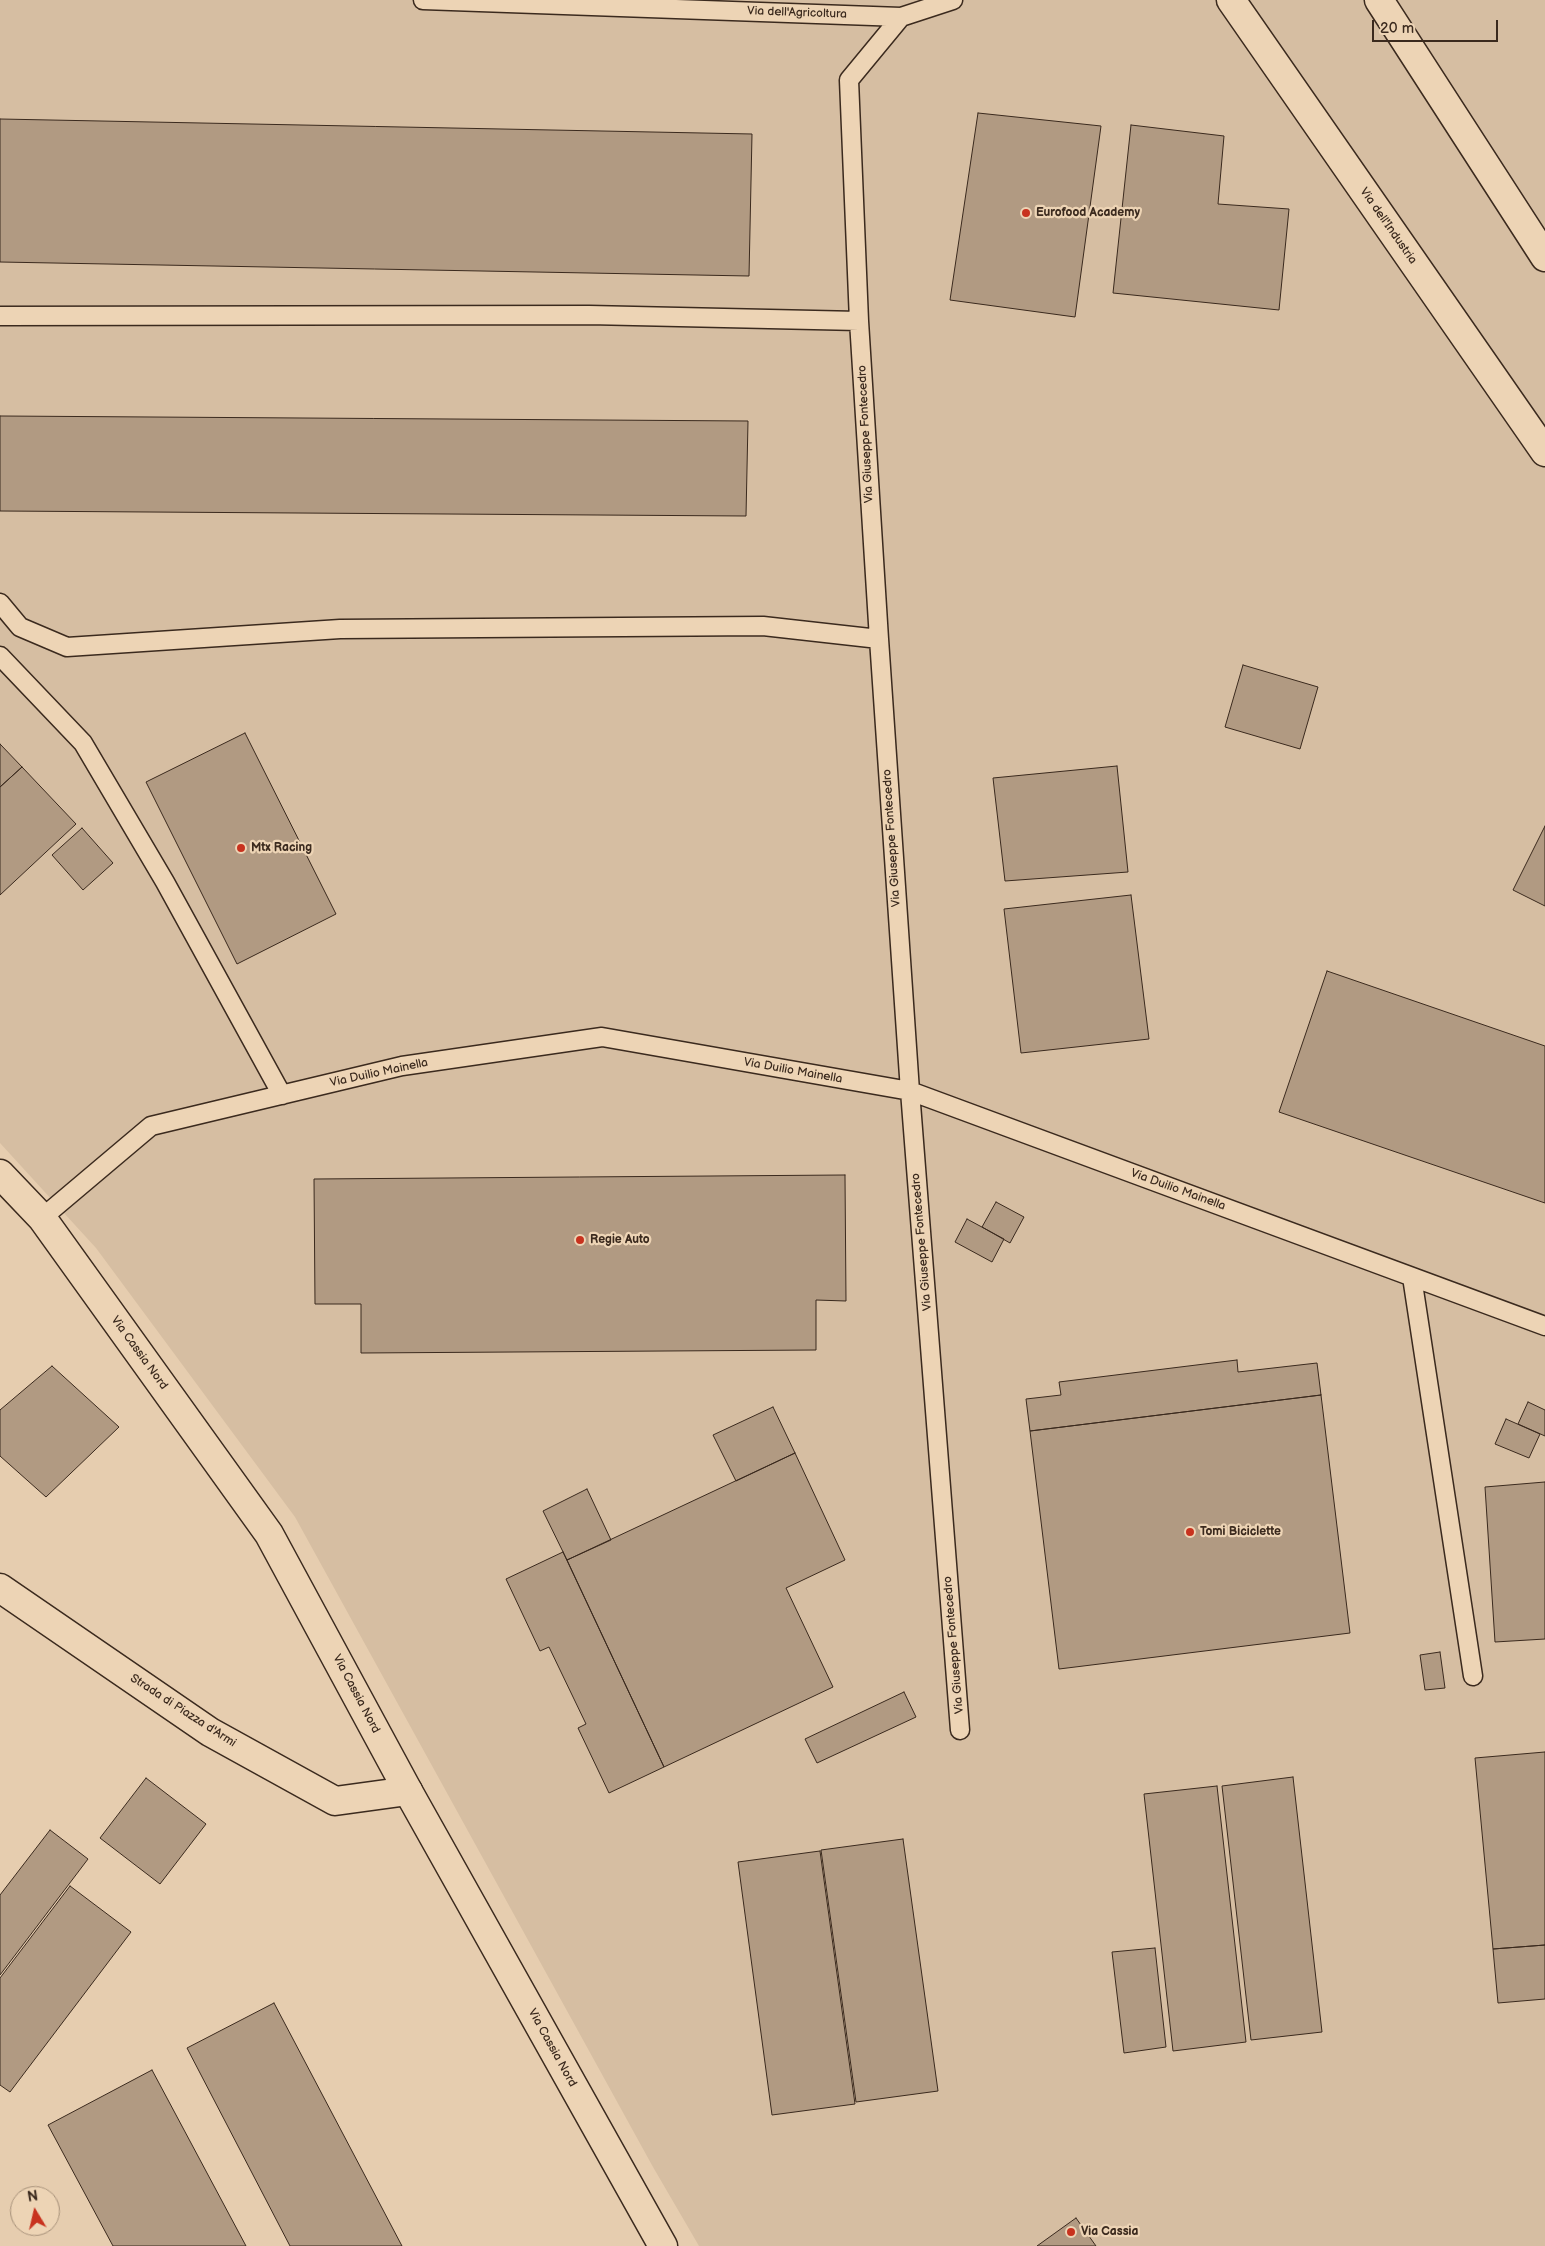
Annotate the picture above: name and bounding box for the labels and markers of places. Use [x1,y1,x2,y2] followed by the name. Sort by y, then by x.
[1036,206,1140,220] place label: Eurofood Academy
[1020,207,1032,219] marker: Eurofood Academy
[251,841,312,855] place label: Mtx Racing
[235,842,247,854] marker: Mtx Racing
[590,1233,650,1247] place label: Regie Auto
[574,1234,586,1246] marker: Regie Auto
[1200,1525,1281,1539] place label: Tomi Biciclette
[1184,1526,1196,1538] marker: Tomi Biciclette
[1081,2225,1138,2239] place label: Via Cassia
[1065,2226,1077,2238] marker: Via Cassia

